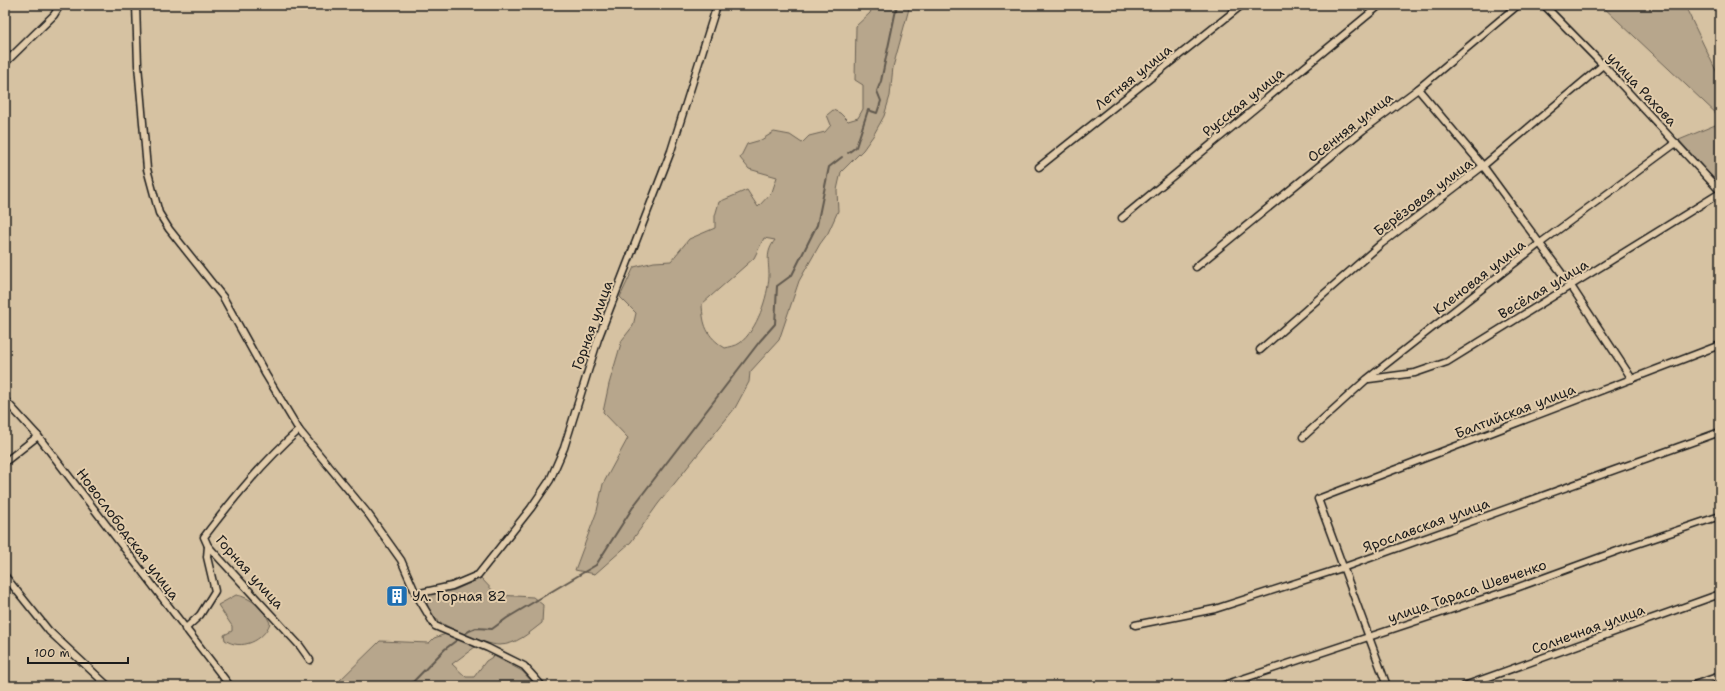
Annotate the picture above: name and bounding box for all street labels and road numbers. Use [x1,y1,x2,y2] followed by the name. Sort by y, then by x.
[1091,40,1176,114] street label: Летняя улица
[1603,48,1681,130] street label: улица Рахова
[1198,63,1288,140] street label: Русская улица
[1304,88,1397,166] street label: Осенняя улица
[1370,154,1476,240] street label: Берёзовая улица
[1429,235,1529,319] street label: Кленовая улица
[1495,255,1591,323] street label: Весёлая улица
[568,278,617,372] street label: Горная улица
[1452,380,1578,442] street label: Балтийская улица
[73,465,184,604] street label: Новослободская улица
[1360,494,1492,556] street label: Ярославская улица
[212,531,288,613] street label: Горная улица
[1385,555,1549,627] street label: улица Тараса Шевченко
[1529,600,1647,658] street label: Солнечная улица

